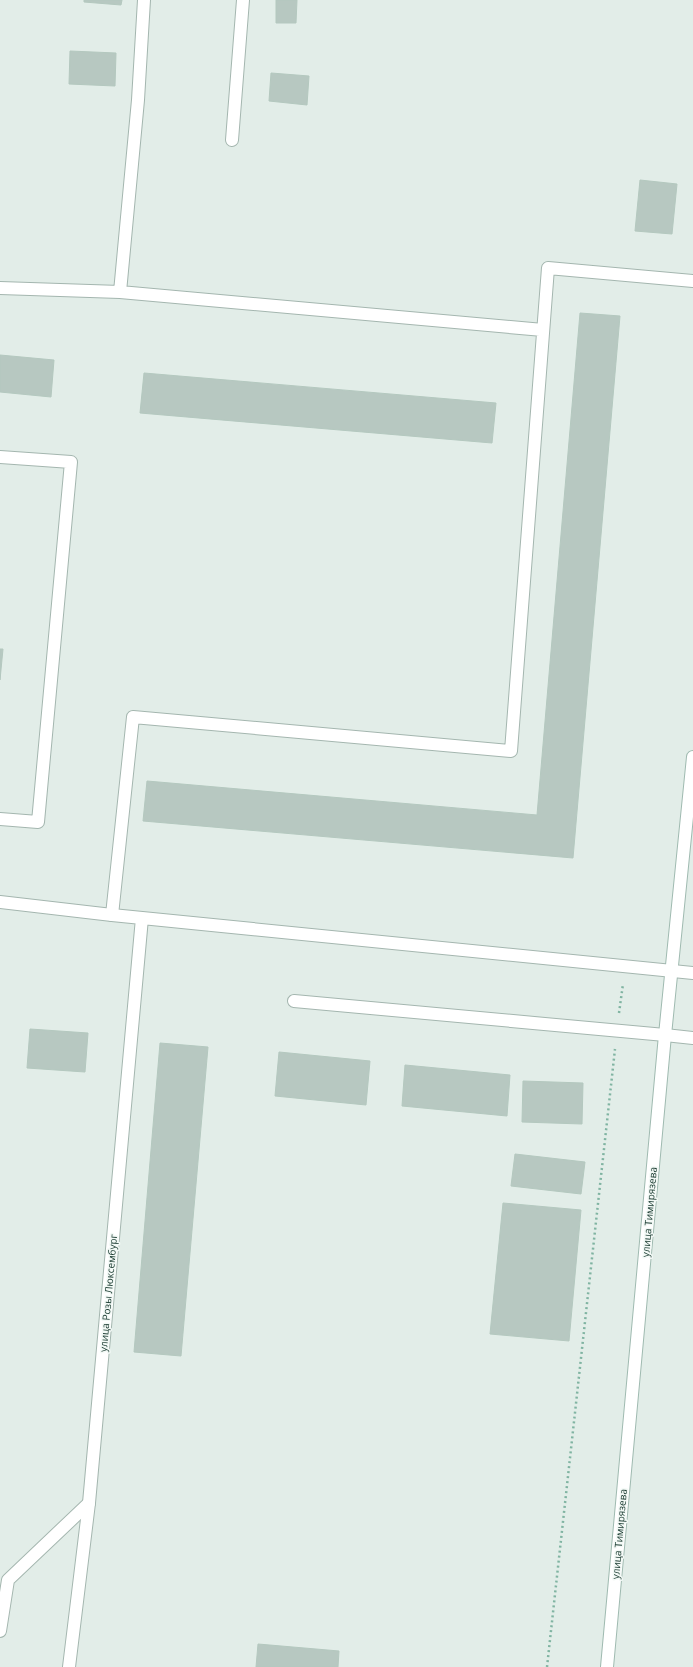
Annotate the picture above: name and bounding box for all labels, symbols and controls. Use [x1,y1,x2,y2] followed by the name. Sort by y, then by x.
[638,1166,660,1258] street label: улица Тимирязева
[96,1233,120,1353] street label: улица Розы Люксембург
[608,1488,630,1580] street label: улица Тимирязева

